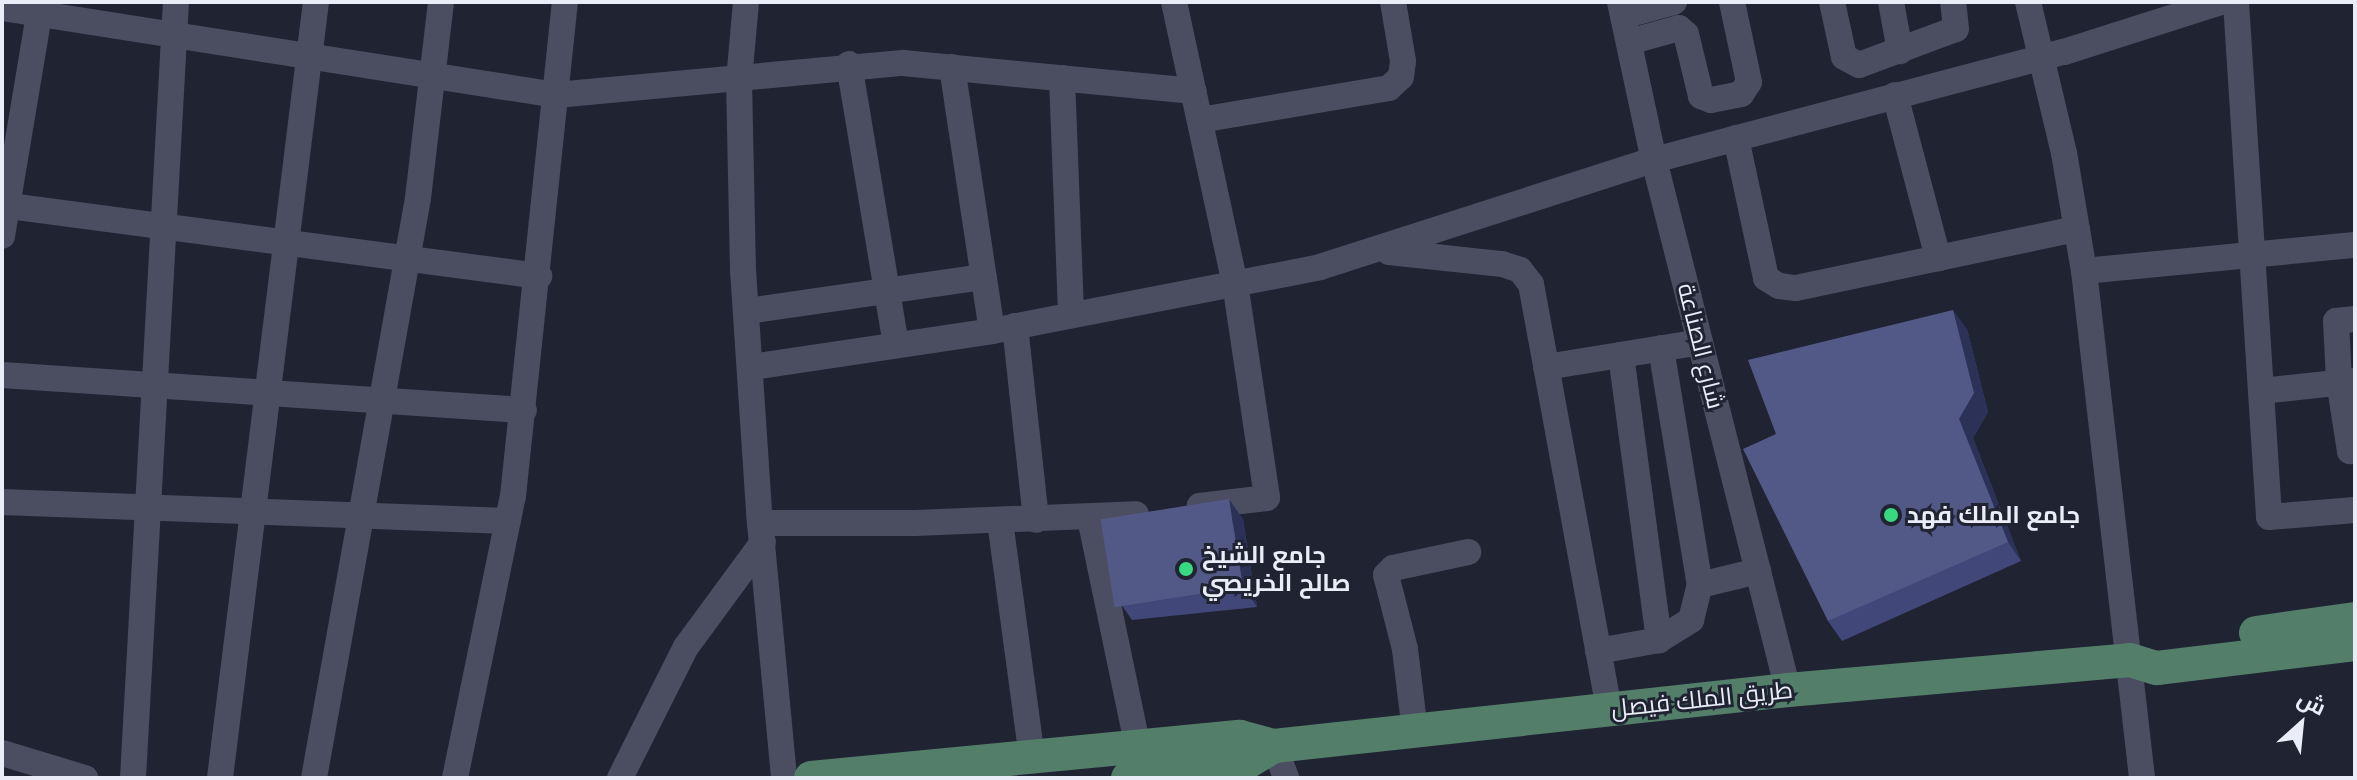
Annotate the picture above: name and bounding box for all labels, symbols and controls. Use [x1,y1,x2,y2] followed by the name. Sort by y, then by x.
[1671,280,1731,412] street label: شارع الصناعة
[1907,501,2080,529] place label: جامع الملك فهد
[1882,506,1900,524] marker: جامع الملك فهد
[1202,541,1351,597] place label: جامع الشيخ صالح الخريصي
[1177,560,1195,578] marker: جامع الشيخ صالح الخريصي
[1610,675,1794,723] street label: طريق الملك فيصل
[2261,684,2341,764] north arrow
[2293,684,2331,721] text: ش

